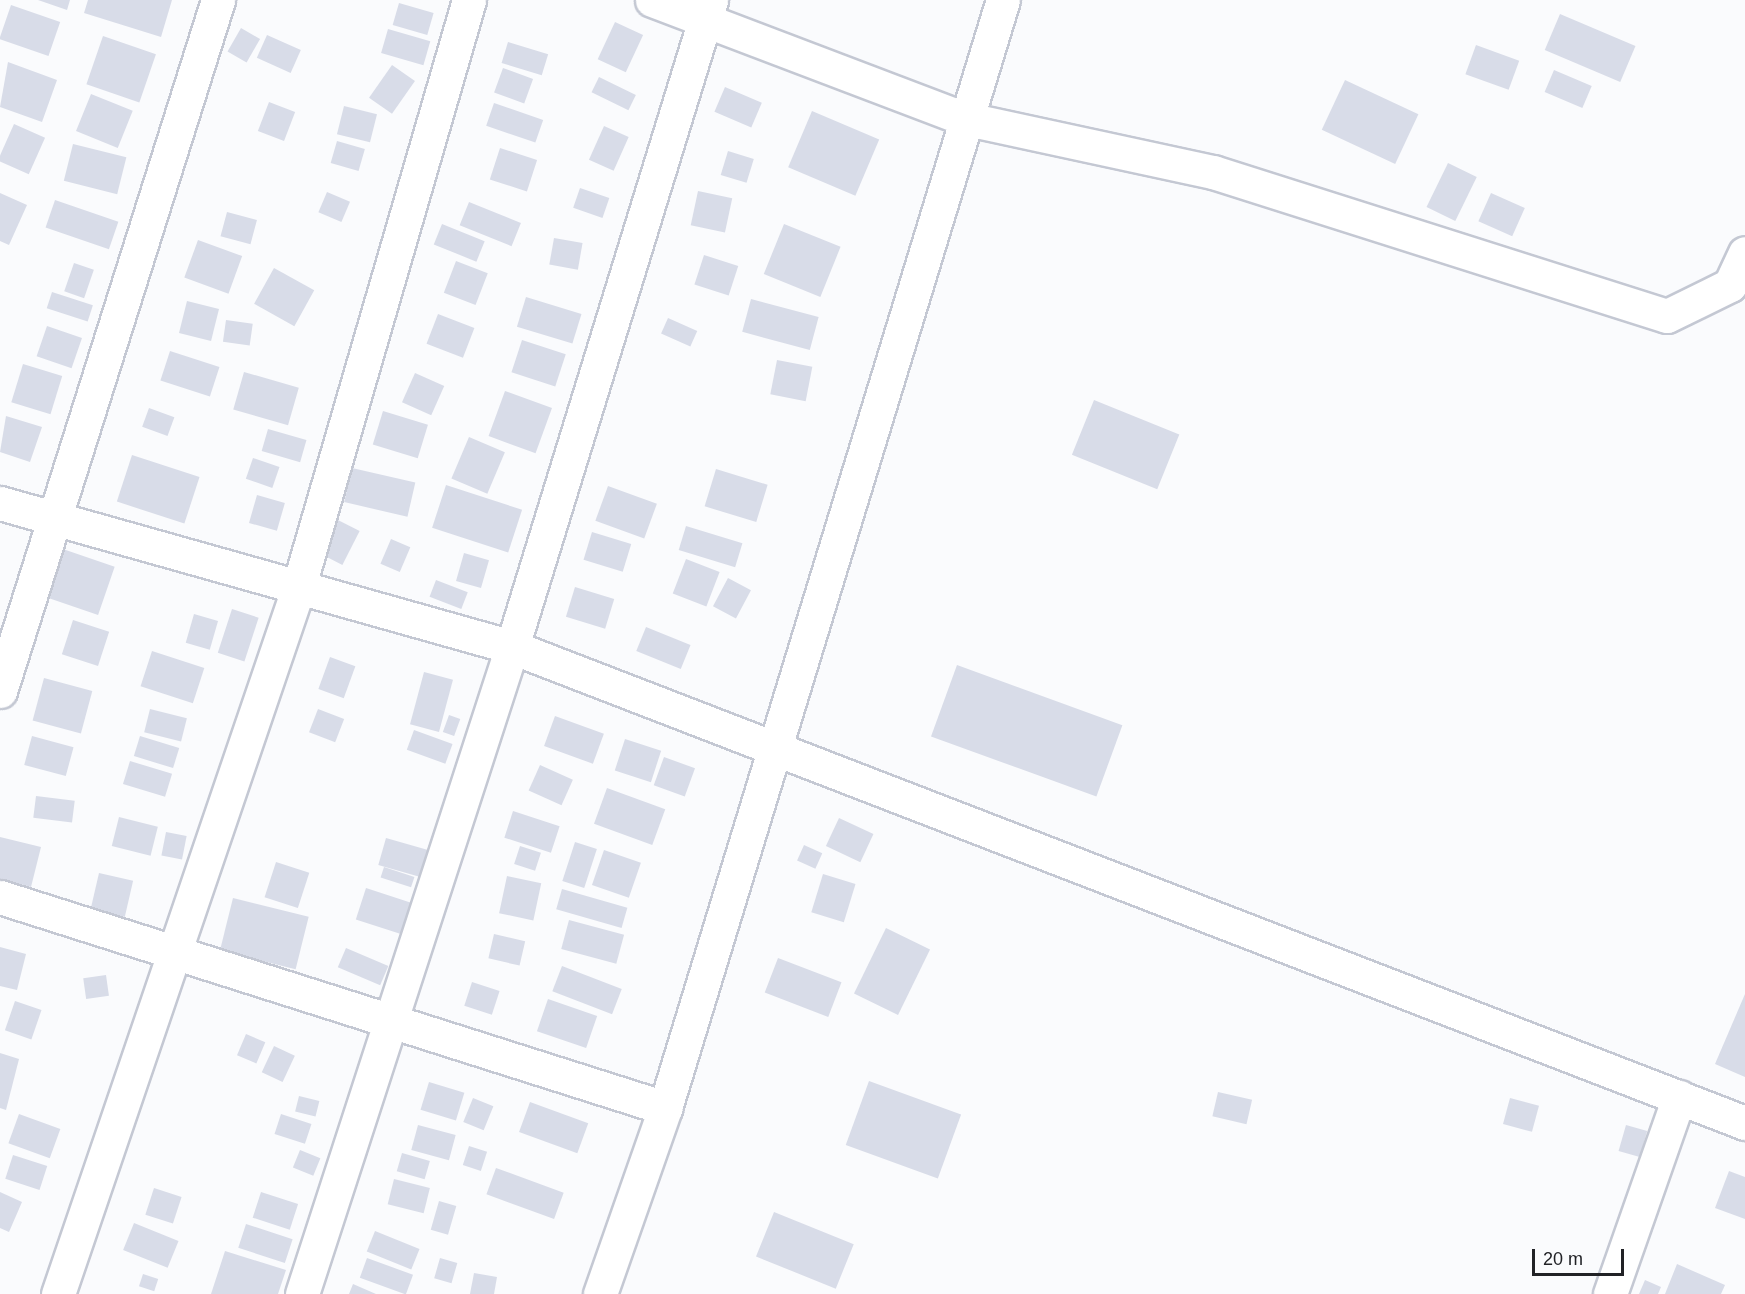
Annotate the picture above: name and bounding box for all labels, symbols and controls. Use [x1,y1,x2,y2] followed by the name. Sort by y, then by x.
[1535,1237,1626,1275] scale bar
[1543,1249,1583,1269] text: 20 m

